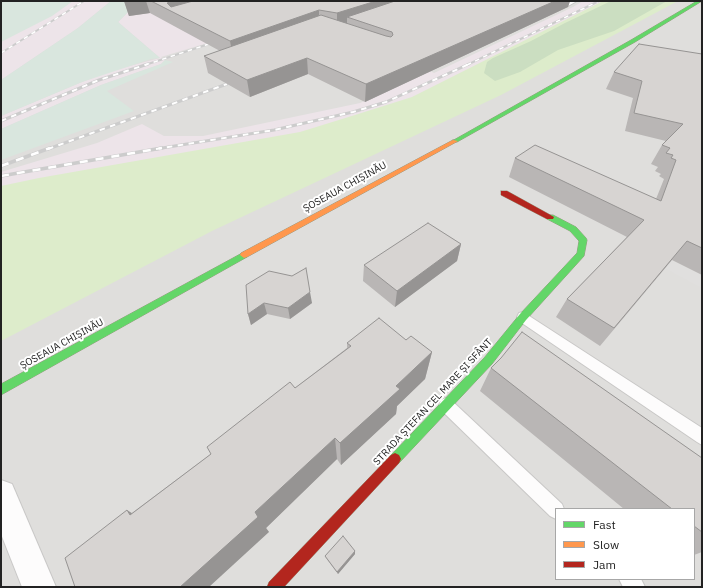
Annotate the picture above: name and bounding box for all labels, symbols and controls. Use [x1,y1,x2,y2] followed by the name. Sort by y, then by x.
[301,159,389,215] street label: ȘOSEAUA CHIȘINĂU
[18,316,106,372] street label: ȘOSEAUA CHIȘINĂU
[371,336,495,468] street label: STRADA ȘTEFAN CEL MARE ȘI SFÂNT
[555,508,695,580] legend
[593,517,616,532] text: Fast
[593,537,619,552] text: Slow
[593,557,616,572] text: Jam

